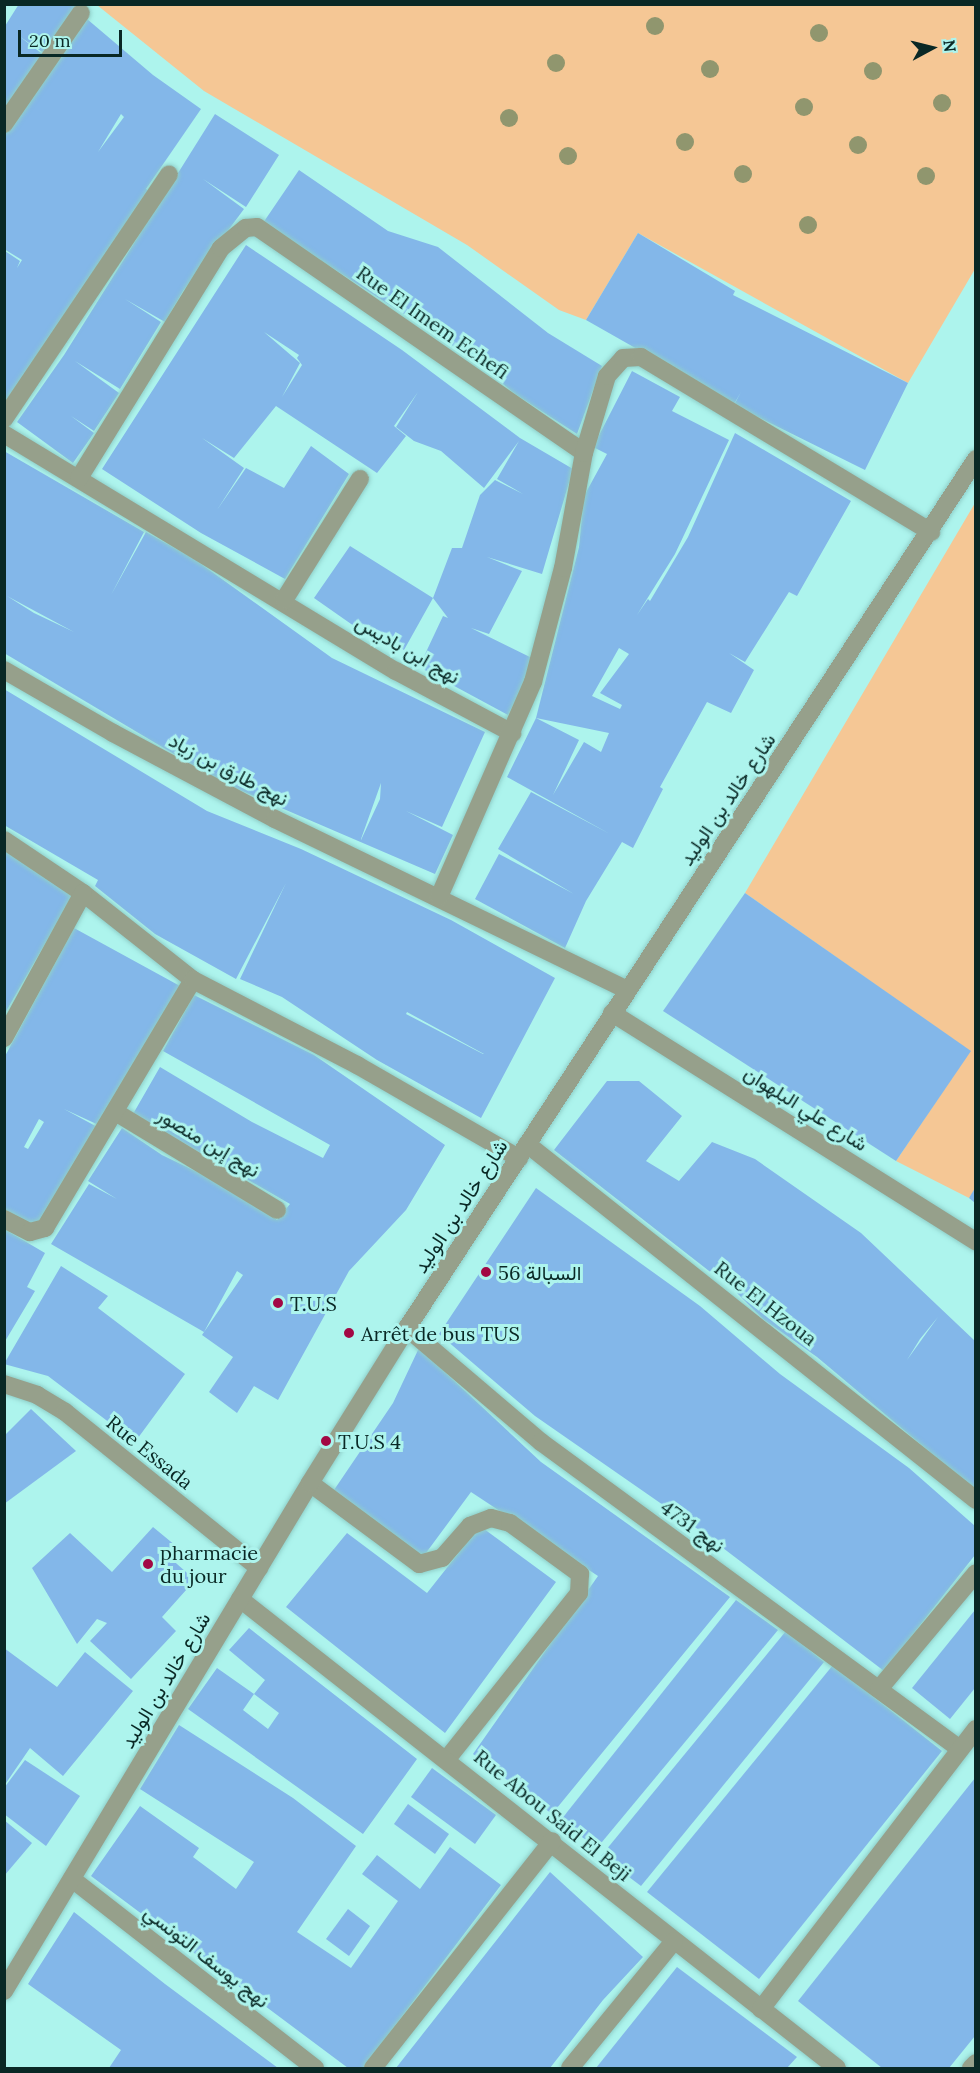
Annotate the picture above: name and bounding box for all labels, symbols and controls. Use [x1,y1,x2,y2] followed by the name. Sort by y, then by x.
[21,18,124,56] scale bar
[902,18,962,78] north arrow
[29,29,71,52] text: 20 m
[939,38,961,53] text: N
[352,260,514,384] street label: Rue El Imem Echefi
[352,609,464,689] street label: نهج ابن باديس
[165,727,293,811] street label: نهج طارق بن زياد
[674,728,780,870] street label: شارع خالد بن الوليد
[740,1060,872,1156] street label: شارع علي البلهوان
[153,1102,265,1182] street label: نهج إبن منصور
[408,1135,512,1277] street label: شارع خالد بن الوليد
[710,1256,822,1350] street label: Rue El Hzoua
[498,1260,581,1284] place label: السبالة 56
[479,1265,493,1279] marker: السبالة 56
[290,1291,337,1315] place label: T.U.S
[271,1296,285,1310] marker: T.U.S
[361,1321,520,1345] place label: Arrêt de bus TUS
[342,1326,356,1340] marker: Arrêt de bus TUS
[102,1410,198,1494] street label: Rue Essada
[338,1429,401,1453] place label: T.U.S 4
[319,1434,333,1448] marker: T.U.S 4
[656,1495,730,1557] street label: نهج 4731
[160,1540,258,1587] place label: pharmacie du jour
[141,1557,155,1571] marker: pharmacie du jour
[115,1608,215,1752] street label: شارع خالد بن الوليد
[470,1744,636,1886] street label: Rue Abou Said El Beji
[140,1900,274,2012] street label: نهج يوسف التونسي

